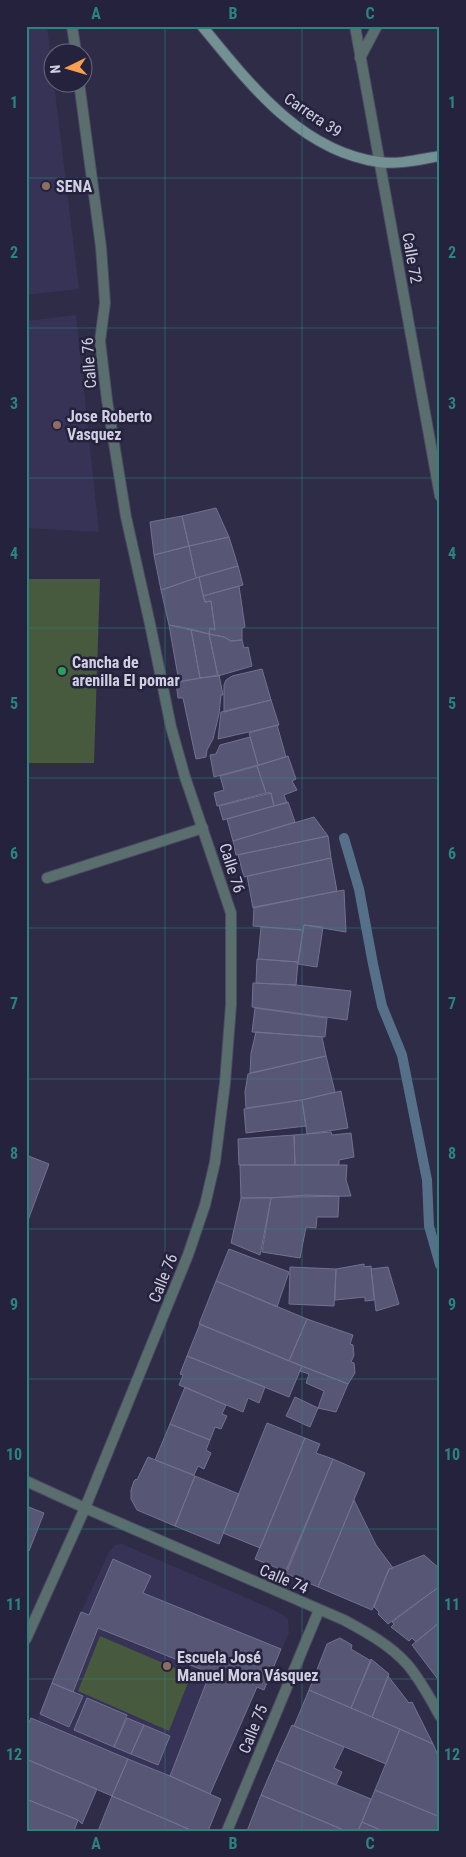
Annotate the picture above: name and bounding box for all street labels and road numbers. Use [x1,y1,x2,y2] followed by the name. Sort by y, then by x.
[281,89,345,141] street label: Carrera 39
[398,231,426,285] street label: Calle 72
[78,337,100,389] street label: Calle 76
[215,841,249,895] street label: Calle 76
[145,1251,181,1305] street label: Calle 76
[257,1560,311,1598] street label: Calle 74
[235,1702,271,1756] street label: Calle 75

